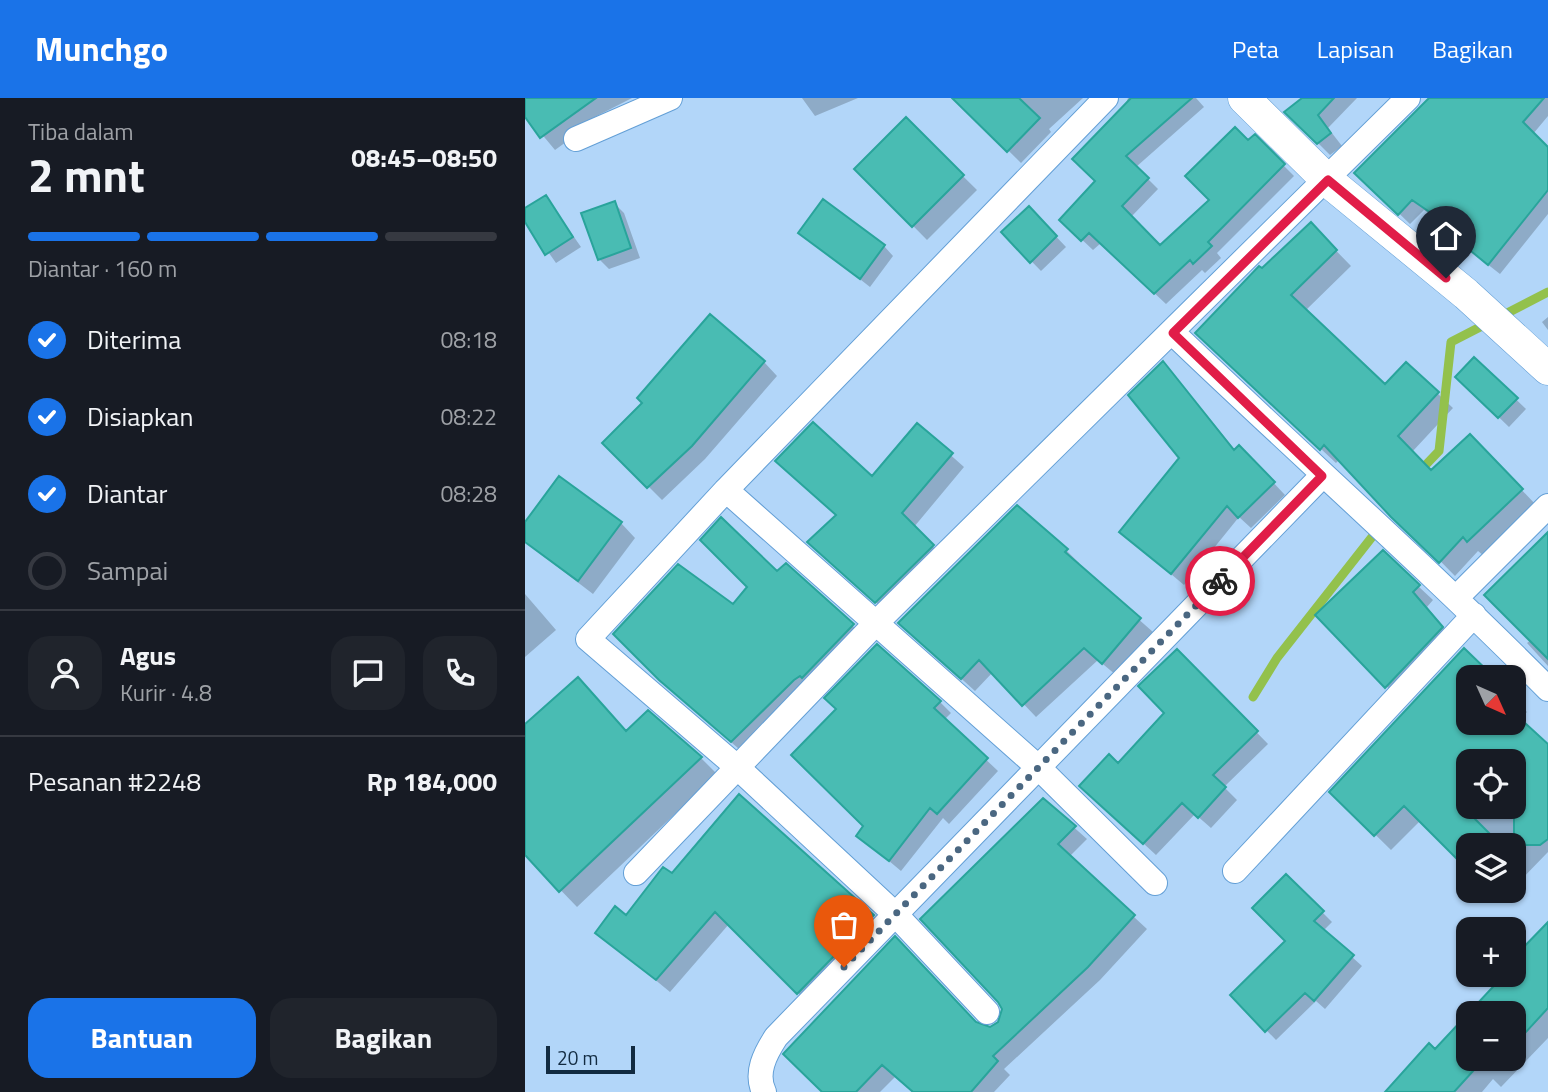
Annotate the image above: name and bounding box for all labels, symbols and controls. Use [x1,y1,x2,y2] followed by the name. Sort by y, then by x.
[35,24,168,74] text: Munchgo
[1232,31,1279,67] text: Peta
[1317,31,1394,67] text: Lapisan
[1432,31,1513,67] text: Bagikan
[28,114,134,149] text: Tiba dalam
[351,138,497,177] text: 08:45–08:50
[28,140,145,210] text: 2 mnt
[1416,206,1476,278] pin
[1427,217,1465,255] icon: home
[28,251,177,286] text: Diantar · 160 m
[87,320,181,359] text: Diterima
[28,321,66,359] icon: check
[440,322,497,357] text: 08:18
[87,397,193,436] text: Disiapkan
[28,398,66,436] icon: check
[440,399,497,434] text: 08:22
[87,474,168,513] text: Diantar
[28,475,66,513] icon: check
[440,476,497,511] text: 08:28
[1185,546,1255,616] courier
[87,551,168,590] text: Sampai
[1201,562,1239,600] icon: bike
[28,636,102,710] button: person
[120,636,176,675] text: Agus
[331,636,405,710] button: chat
[423,636,497,710] button: phone
[1456,665,1526,735] north arrow
[1456,665,1526,1071] map controls
[120,675,212,710] text: Kurir · 4.8
[1456,749,1526,819] button: locate
[28,762,201,801] text: Pesanan #2248
[367,762,497,801] text: Rp 184,000
[1456,833,1526,903] button: layers
[814,895,874,967] pin
[825,906,863,944] icon: bag
[1456,917,1526,987] button: +
[28,998,256,1078] button: Bantuan
[270,998,497,1078] button: Bagikan
[1456,1001,1526,1071] button: −
[546,1043,635,1075] scale bar
[557,1043,598,1072] text: 20 m

